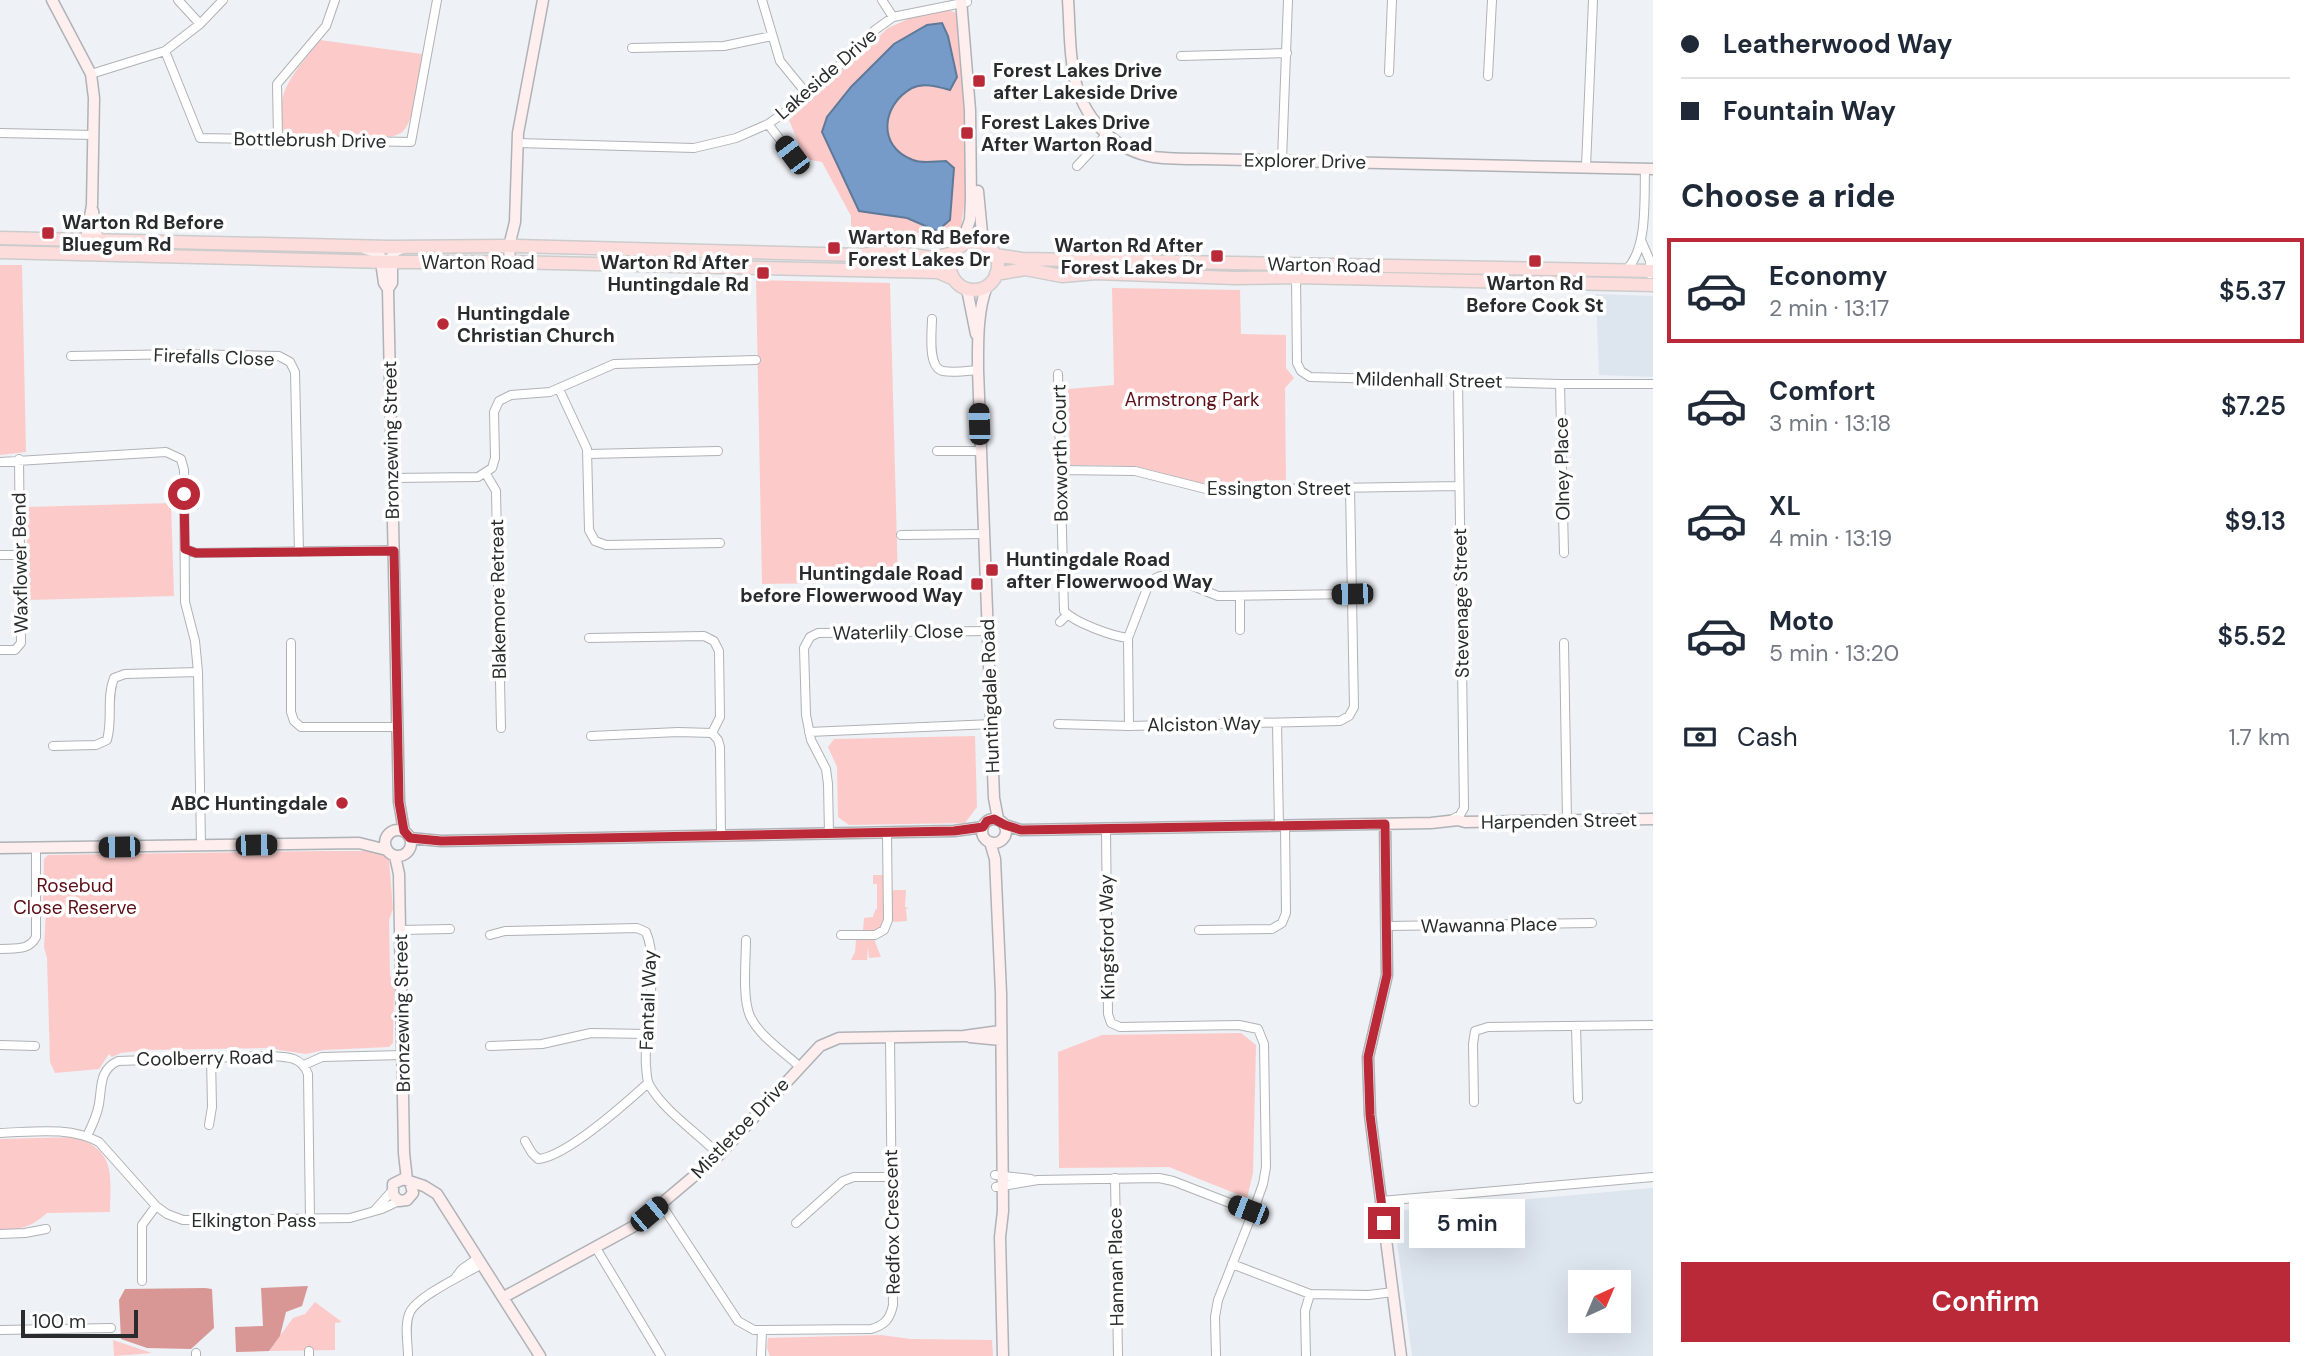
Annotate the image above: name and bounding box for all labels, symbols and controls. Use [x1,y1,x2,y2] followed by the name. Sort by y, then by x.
[770,23,882,125] street label: Lakeside Drive
[1723,27,1952,61] text: Leatherwood Way
[993,58,1178,105] place label: Forest Lakes Drive after Lakeside Drive
[971,73,987,89] marker: Forest Lakes Drive after Lakeside Drive
[1723,94,1896,128] text: Fountain Way
[981,110,1153,157] place label: Forest Lakes Drive After Warton Road
[959,125,975,141] marker: Forest Lakes Drive After Warton Road
[233,126,387,154] street label: Bottlebrush Drive
[771,132,814,178] car
[1244,147,1366,175] street label: Explorer Drive
[1681,175,1896,217] text: Choose a ride
[62,210,224,257] place label: Warton Rd Before Bluegum Rd
[40,225,56,241] marker: Warton Rd Before Bluegum Rd
[848,225,1010,272] place label: Warton Rd Before Forest Lakes Dr
[1054,233,1203,280] place label: Warton Rd After Forest Lakes Dr
[826,240,842,256] marker: Warton Rd Before Forest Lakes Dr
[1209,248,1225,264] marker: Warton Rd After Forest Lakes Dr
[421,250,535,275] street label: Warton Road
[600,250,749,297] place label: Warton Rd After Huntingdale Rd
[1267,252,1381,278] street label: Warton Road
[1527,253,1543,269] marker: Warton Rd Before Cook St
[1685,259,1748,322] icon: car
[1769,259,1887,293] text: Economy
[755,265,771,281] marker: Warton Rd After Huntingdale Rd
[1466,271,1604,318] place label: Warton Rd Before Cook St
[2219,274,2286,308] text: $5.37
[1769,293,1889,323] text: 2 min · 13:17
[457,301,615,348] place label: Huntingdale Christian Church
[435,316,451,332] marker: Huntingdale Christian Church
[153,342,275,372] street label: Firefalls Close
[377,360,405,520] street label: Bronzewing Street
[1355,366,1503,394] street label: Mildenhall Street
[1685,374,1748,437] icon: car
[1769,374,1875,408] text: Comfort
[1046,384,1074,522] street label: Boxworth Court
[1124,387,1260,412] park label: Armstrong Park
[2221,389,2286,423] text: $7.25
[968,403,991,445] car
[1769,408,1891,438] text: 3 min · 13:18
[1549,417,1575,521] street label: Olney Place
[1207,476,1351,501] street label: Essington Street
[168,478,200,510] route start
[1685,489,1748,552] icon: car
[1769,489,1801,523] text: XL
[6,492,34,634] street label: Waxflower Bend
[2225,504,2286,538] text: $9.13
[484,519,512,679] street label: Blakemore Retreat
[1769,523,1892,553] text: 4 min · 13:19
[1447,528,1475,678] street label: Stevenage Street
[1006,547,1214,594] place label: Huntingdale Road after Flowerwood Way
[740,561,964,608] place label: Huntingdale Road before Flowerwood Way
[984,562,1000,578] marker: Huntingdale Road after Flowerwood Way
[969,576,985,592] marker: Huntingdale Road before Flowerwood Way
[1331,583,1374,605] car
[1685,604,1748,667] icon: car
[1769,604,1834,638] text: Moto
[832,618,964,646] street label: Waterlily Close
[975,618,1005,774] street label: Huntingdale Road
[2217,619,2286,653] text: $5.52
[1769,638,1899,668] text: 5 min · 13:20
[1147,711,1262,737] street label: Alciston Way
[1681,718,1719,756] icon: cash
[1737,720,1798,754] text: Cash
[2228,722,2290,752] text: 1.7 km
[171,791,328,816] place label: ABC Huntingdale
[334,795,350,811] marker: ABC Huntingdale
[1481,807,1637,835] street label: Harpenden Street
[235,834,278,856] car
[98,836,141,858] car
[13,873,137,920] park label: Rosebud Close Reserve
[1093,873,1121,1000] street label: Kingsford Way
[1421,911,1557,939] street label: Wawanna Place
[388,933,416,1093] street label: Bronzewing Street
[634,949,662,1051] street label: Fantail Way
[136,1044,274,1072] street label: Coolberry Road
[685,1072,795,1184] street label: Mistletoe Drive
[878,1149,906,1295] street label: Redfox Crescent
[627,1192,672,1236] car
[1225,1193,1272,1227] car
[1408,1198,1524,1248] callout: 5 min
[1102,1207,1130,1327] street label: Hannan Place
[1368,1207,1400,1239] route end
[191,1208,317,1233] street label: Elkington Pass
[1436,1208,1498,1238] text: 5 min
[1681,1262,2290,1342] button: Confirm
[1568,1270,1631,1334] north arrow
[1568,1270,1631,1333] map controls
[21,1307,138,1339] scale bar
[32,1309,86,1334] text: 100 m

